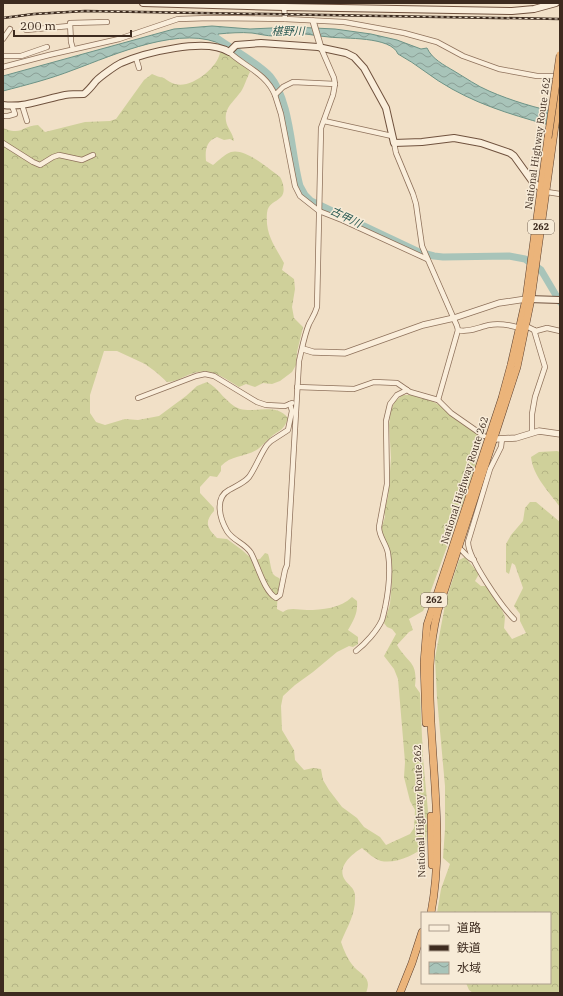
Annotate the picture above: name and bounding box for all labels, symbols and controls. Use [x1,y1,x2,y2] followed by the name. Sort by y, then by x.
[14,12,131,38] scale bar
[20,18,56,33] text: 200 m
[272,24,305,38] water label: 椹野川
[522,76,553,210] street label: National Highway Route 262
[328,203,365,231] water label: 古甲川
[528,220,554,234] road number: 262
[438,415,491,546] street label: National Highway Route 262
[421,593,447,607] road number: 262
[411,744,428,878] street label: National Highway Route 262
[421,912,551,984] legend
[457,920,481,935] text: 道路
[457,940,481,955] text: 鉄道
[457,960,481,975] text: 水域

